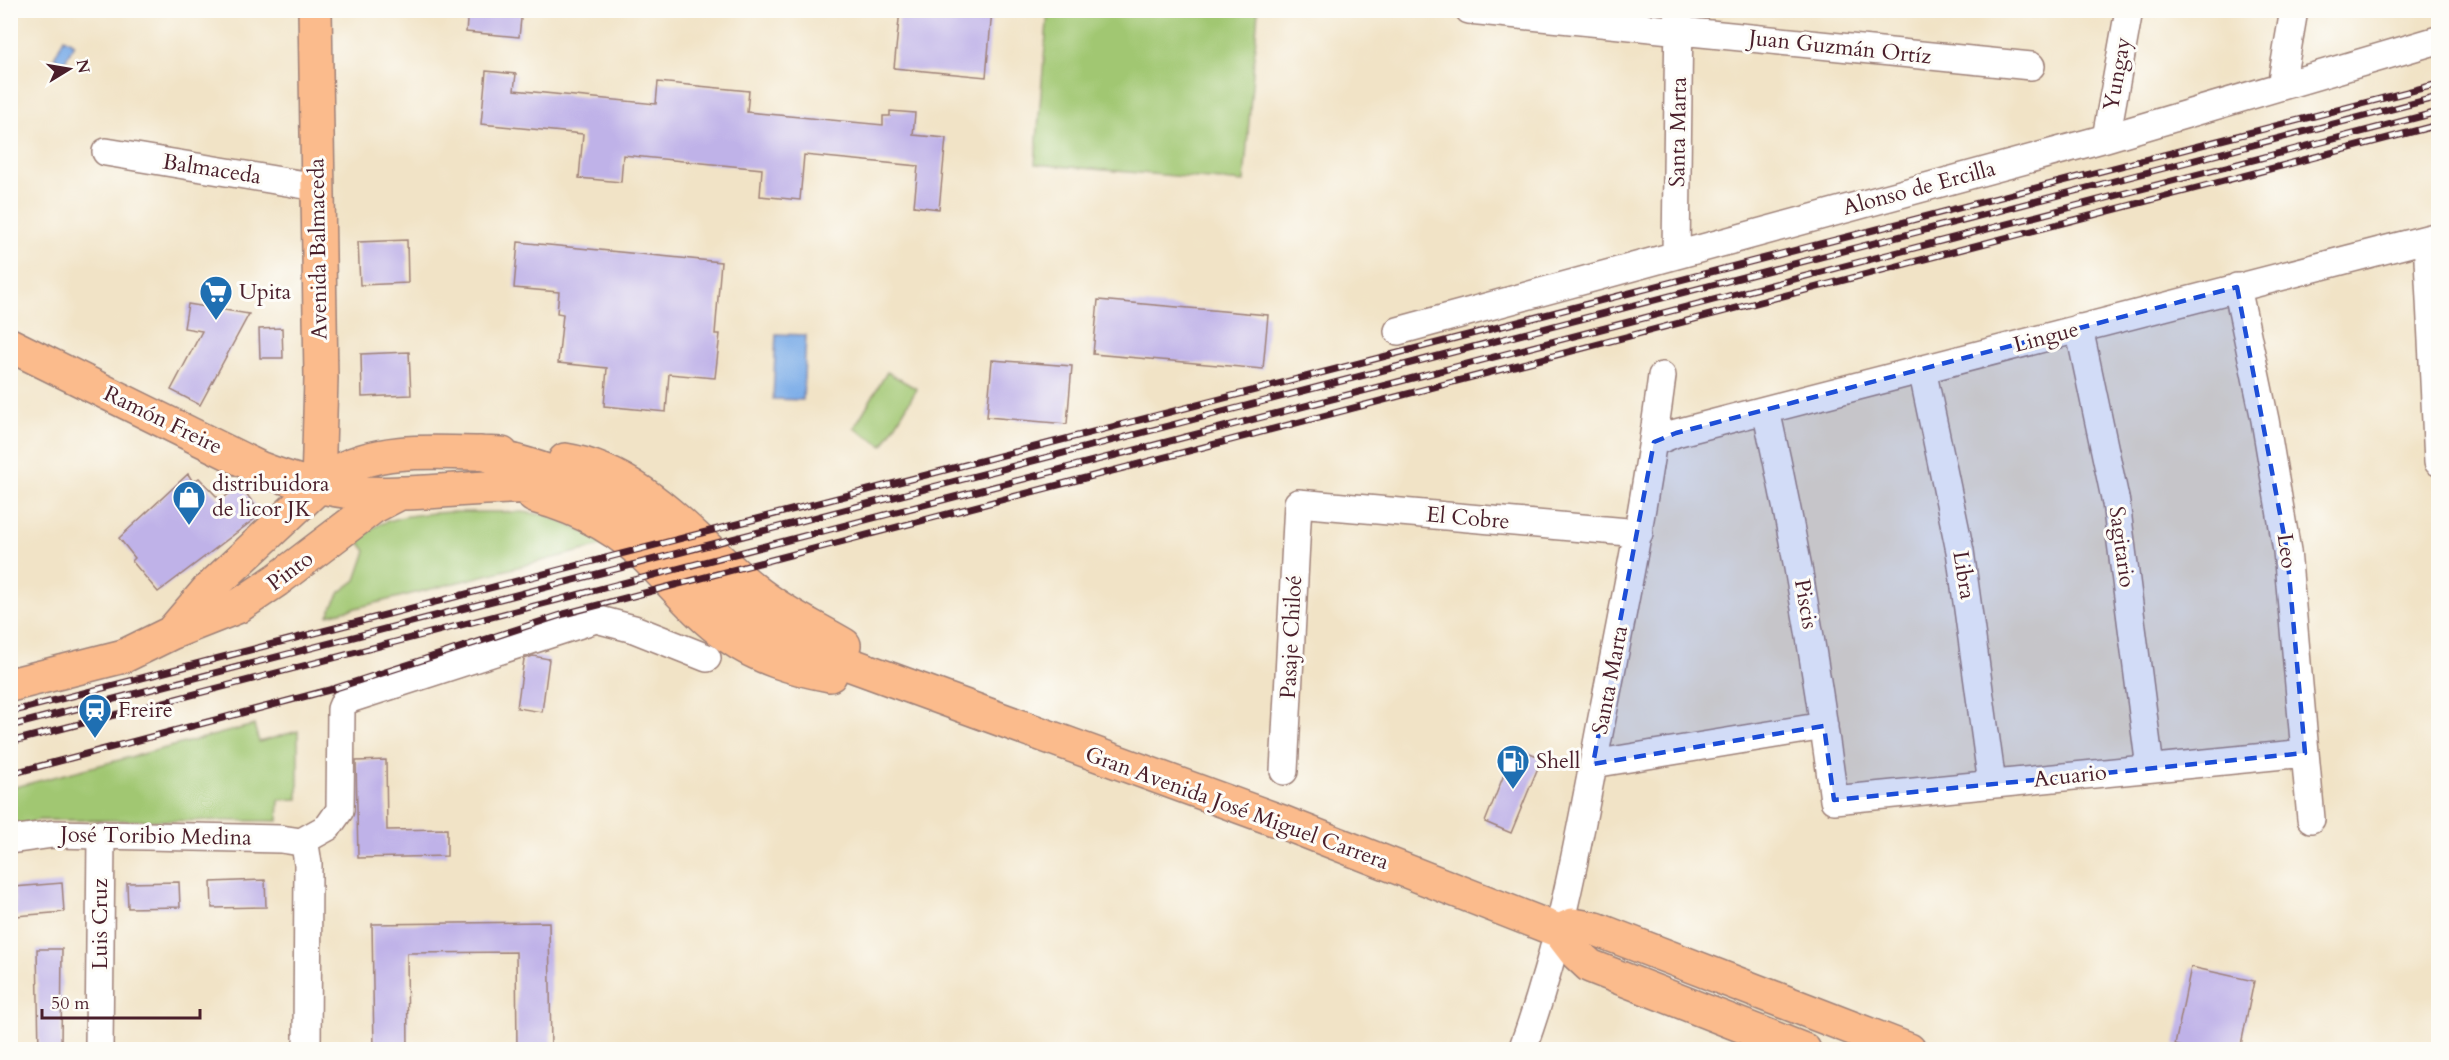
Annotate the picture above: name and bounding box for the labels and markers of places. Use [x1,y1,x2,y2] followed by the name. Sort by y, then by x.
[198,274,234,321] supermarket icon: Upita
[239,277,292,307] place label: Upita
[212,469,330,524] place label: distribuidora de licor JK
[171,479,207,526] shop icon: distribuidora de licor JK
[77,692,113,739] station icon: Freire
[118,695,173,725] place label: Freire
[1495,743,1531,790] fuel station icon: Shell
[1536,746,1581,776] place label: Shell

